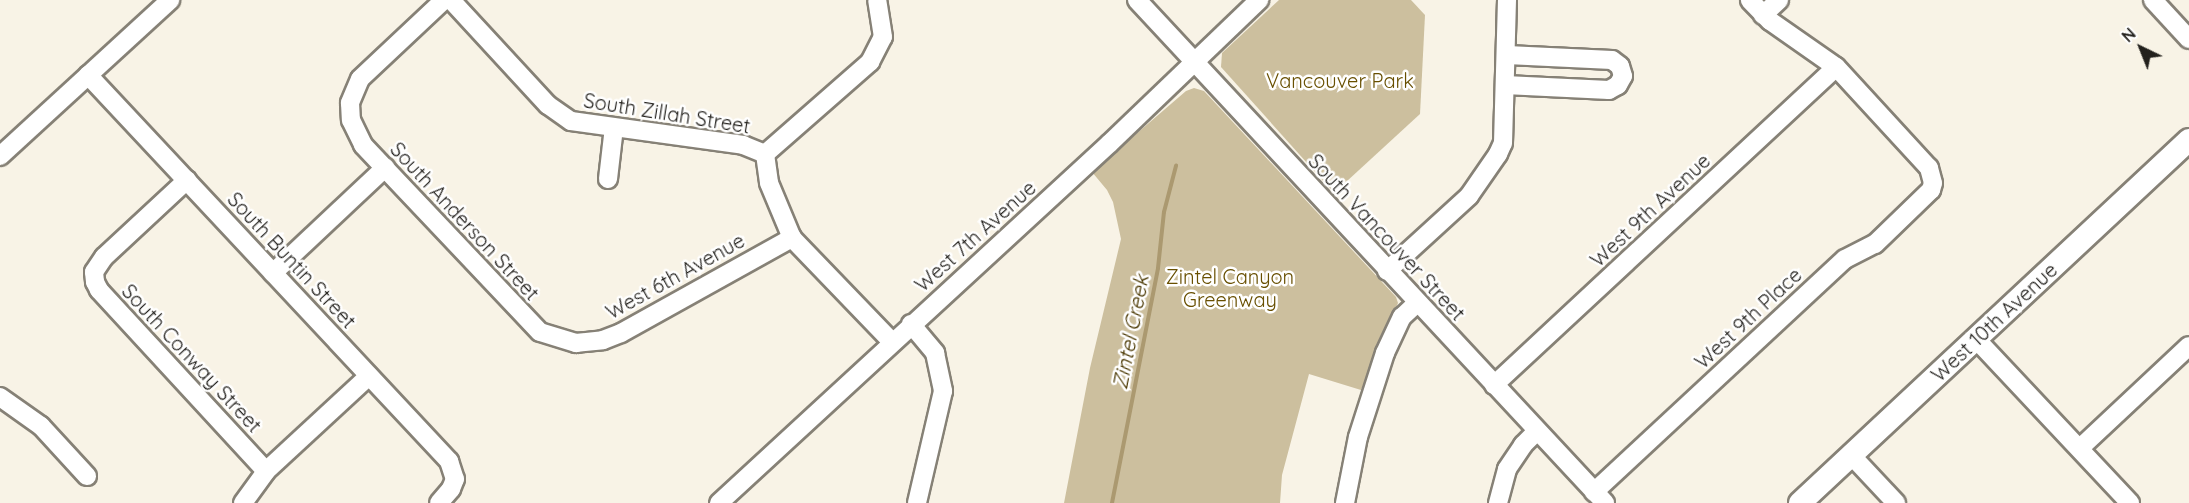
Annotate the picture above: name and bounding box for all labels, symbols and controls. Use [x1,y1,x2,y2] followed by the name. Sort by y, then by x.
[2111,18,2171,78] north arrow
[2118,24,2140,46] text: N
[1266,68,1414,92] park label: Vancouver Park
[582,88,752,138] street label: South Zillah Street
[386,137,544,305] street label: South Anderson Street
[1585,148,1715,272] street label: West 9th Avenue
[1304,149,1470,325] street label: South Vancouver Street
[910,175,1040,297] street label: West 7th Avenue
[223,187,361,333] street label: South Buntin Street
[602,228,748,324] street label: West 6th Avenue
[1926,258,2062,386] street label: West 10th Avenue
[1690,263,1806,373] street label: West 9th Place
[1166,265,1294,312] park label: Zintel Canyon Greenway
[1107,273,1153,391] water label: Zintel Creek
[117,279,267,437] street label: South Conway Street

